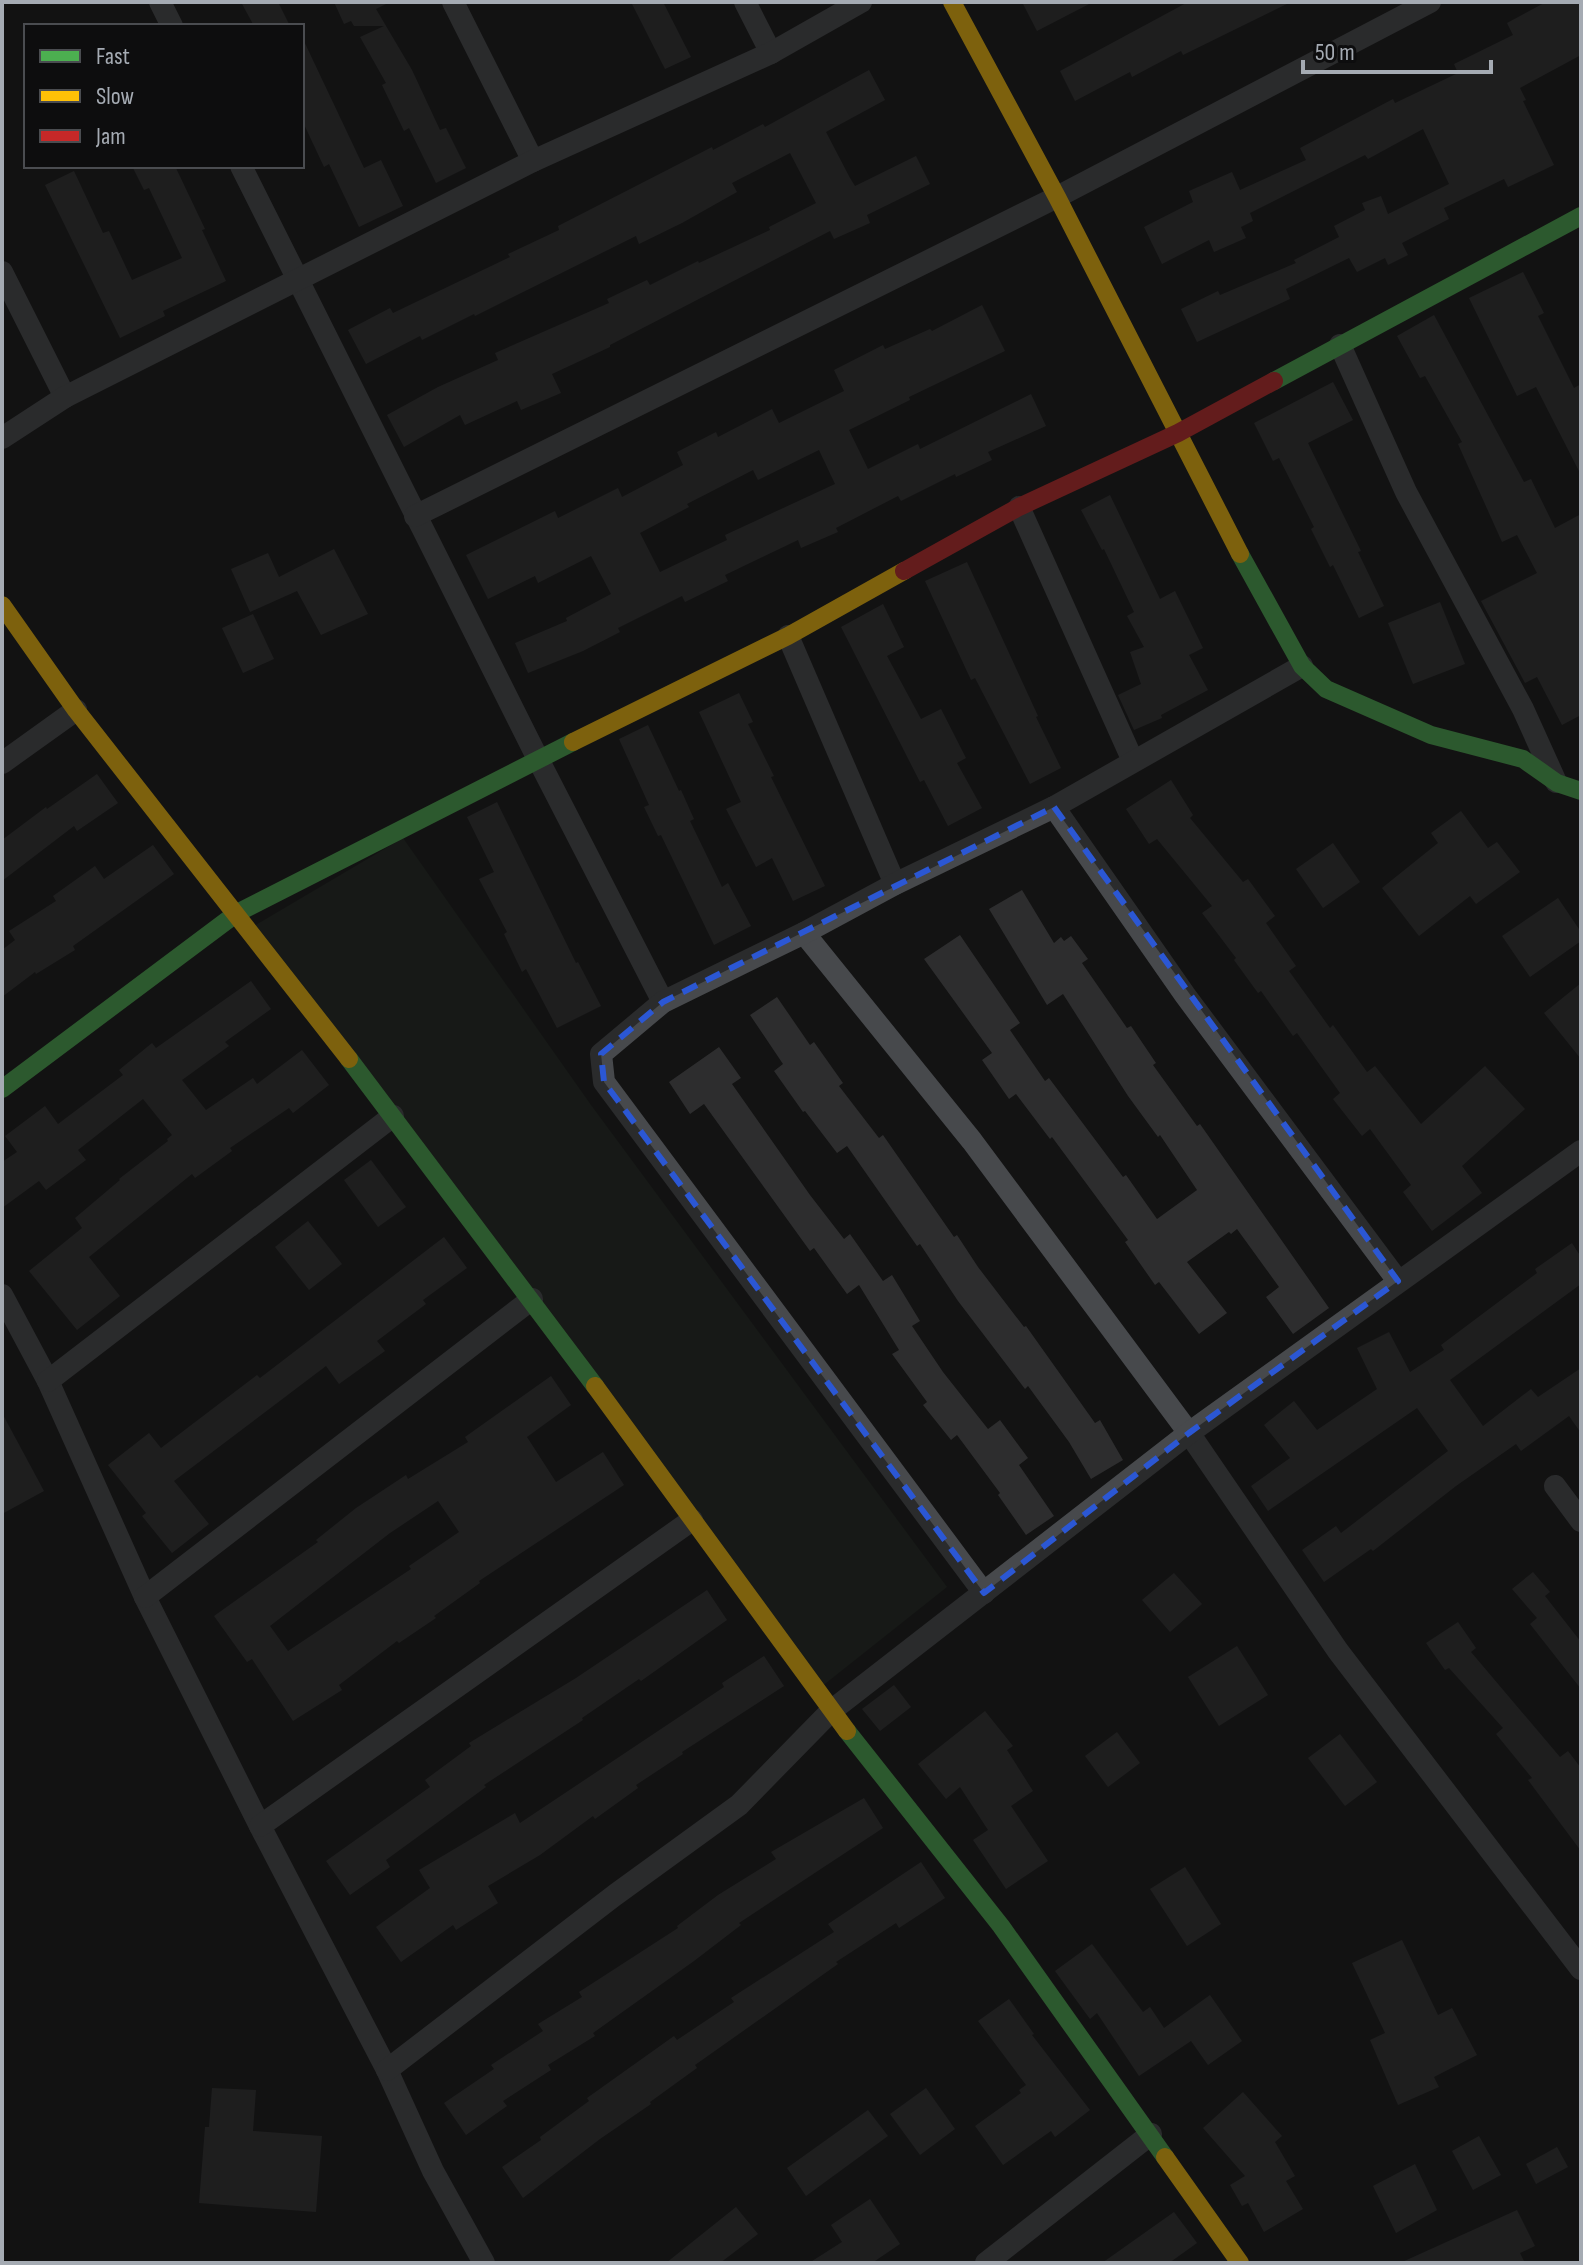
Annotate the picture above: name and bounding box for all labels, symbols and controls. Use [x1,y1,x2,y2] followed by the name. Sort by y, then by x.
[24,24,304,168] legend
[1303,24,1491,74] scale bar
[1315,38,1355,67] text: 50 m
[96,42,130,71] text: Fast
[96,82,134,111] text: Slow
[95,122,126,151] text: Jam

